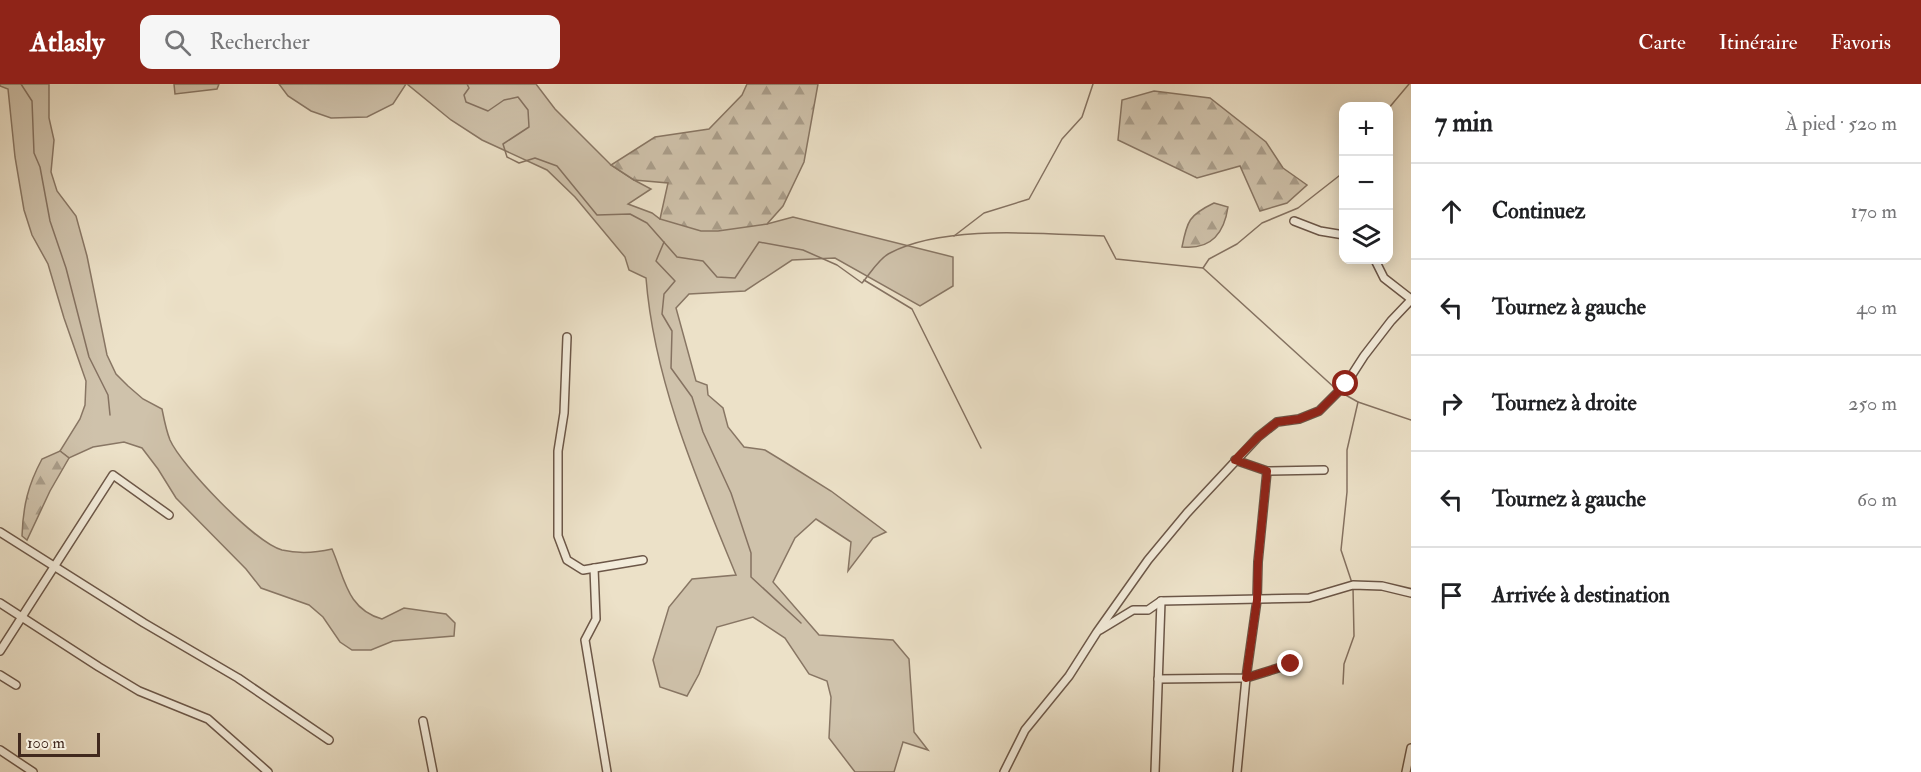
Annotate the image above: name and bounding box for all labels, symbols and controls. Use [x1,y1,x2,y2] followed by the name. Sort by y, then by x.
[140,15,560,69] search box
[30,25,104,60] text: Atlasly
[161,26,194,59] icon: search
[209,28,310,56] text: Rechercher
[1638,29,1686,56] text: Carte
[1719,29,1797,56] text: Itinéraire
[1830,29,1891,56] text: Favoris
[1339,102,1393,264] map controls
[1339,102,1393,156] button: +
[1435,107,1493,139] text: 7 min
[1785,111,1897,136] text: À pied · 520 m
[1339,156,1393,210] button: −
[1435,195,1468,228] icon: ahead
[1492,197,1585,225] text: Continuez
[1851,199,1897,224] text: 170 m
[1339,210,1393,264] button: layers
[1435,291,1468,324] icon: left
[1492,293,1646,321] text: Tournez à gauche
[1856,295,1897,320] text: 40 m
[1332,370,1358,396] route start
[1435,387,1468,420] icon: right
[1492,389,1637,417] text: Tournez à droite
[1848,391,1897,416] text: 250 m
[1435,483,1468,516] icon: left
[1492,485,1646,513] text: Tournez à gauche
[1857,487,1897,512] text: 60 m
[1435,579,1468,612] icon: arrive
[1492,581,1670,609] text: Arrivée à destination
[1277,650,1303,676] route end
[18,730,100,758] scale bar
[27,733,65,753] text: 100 m

